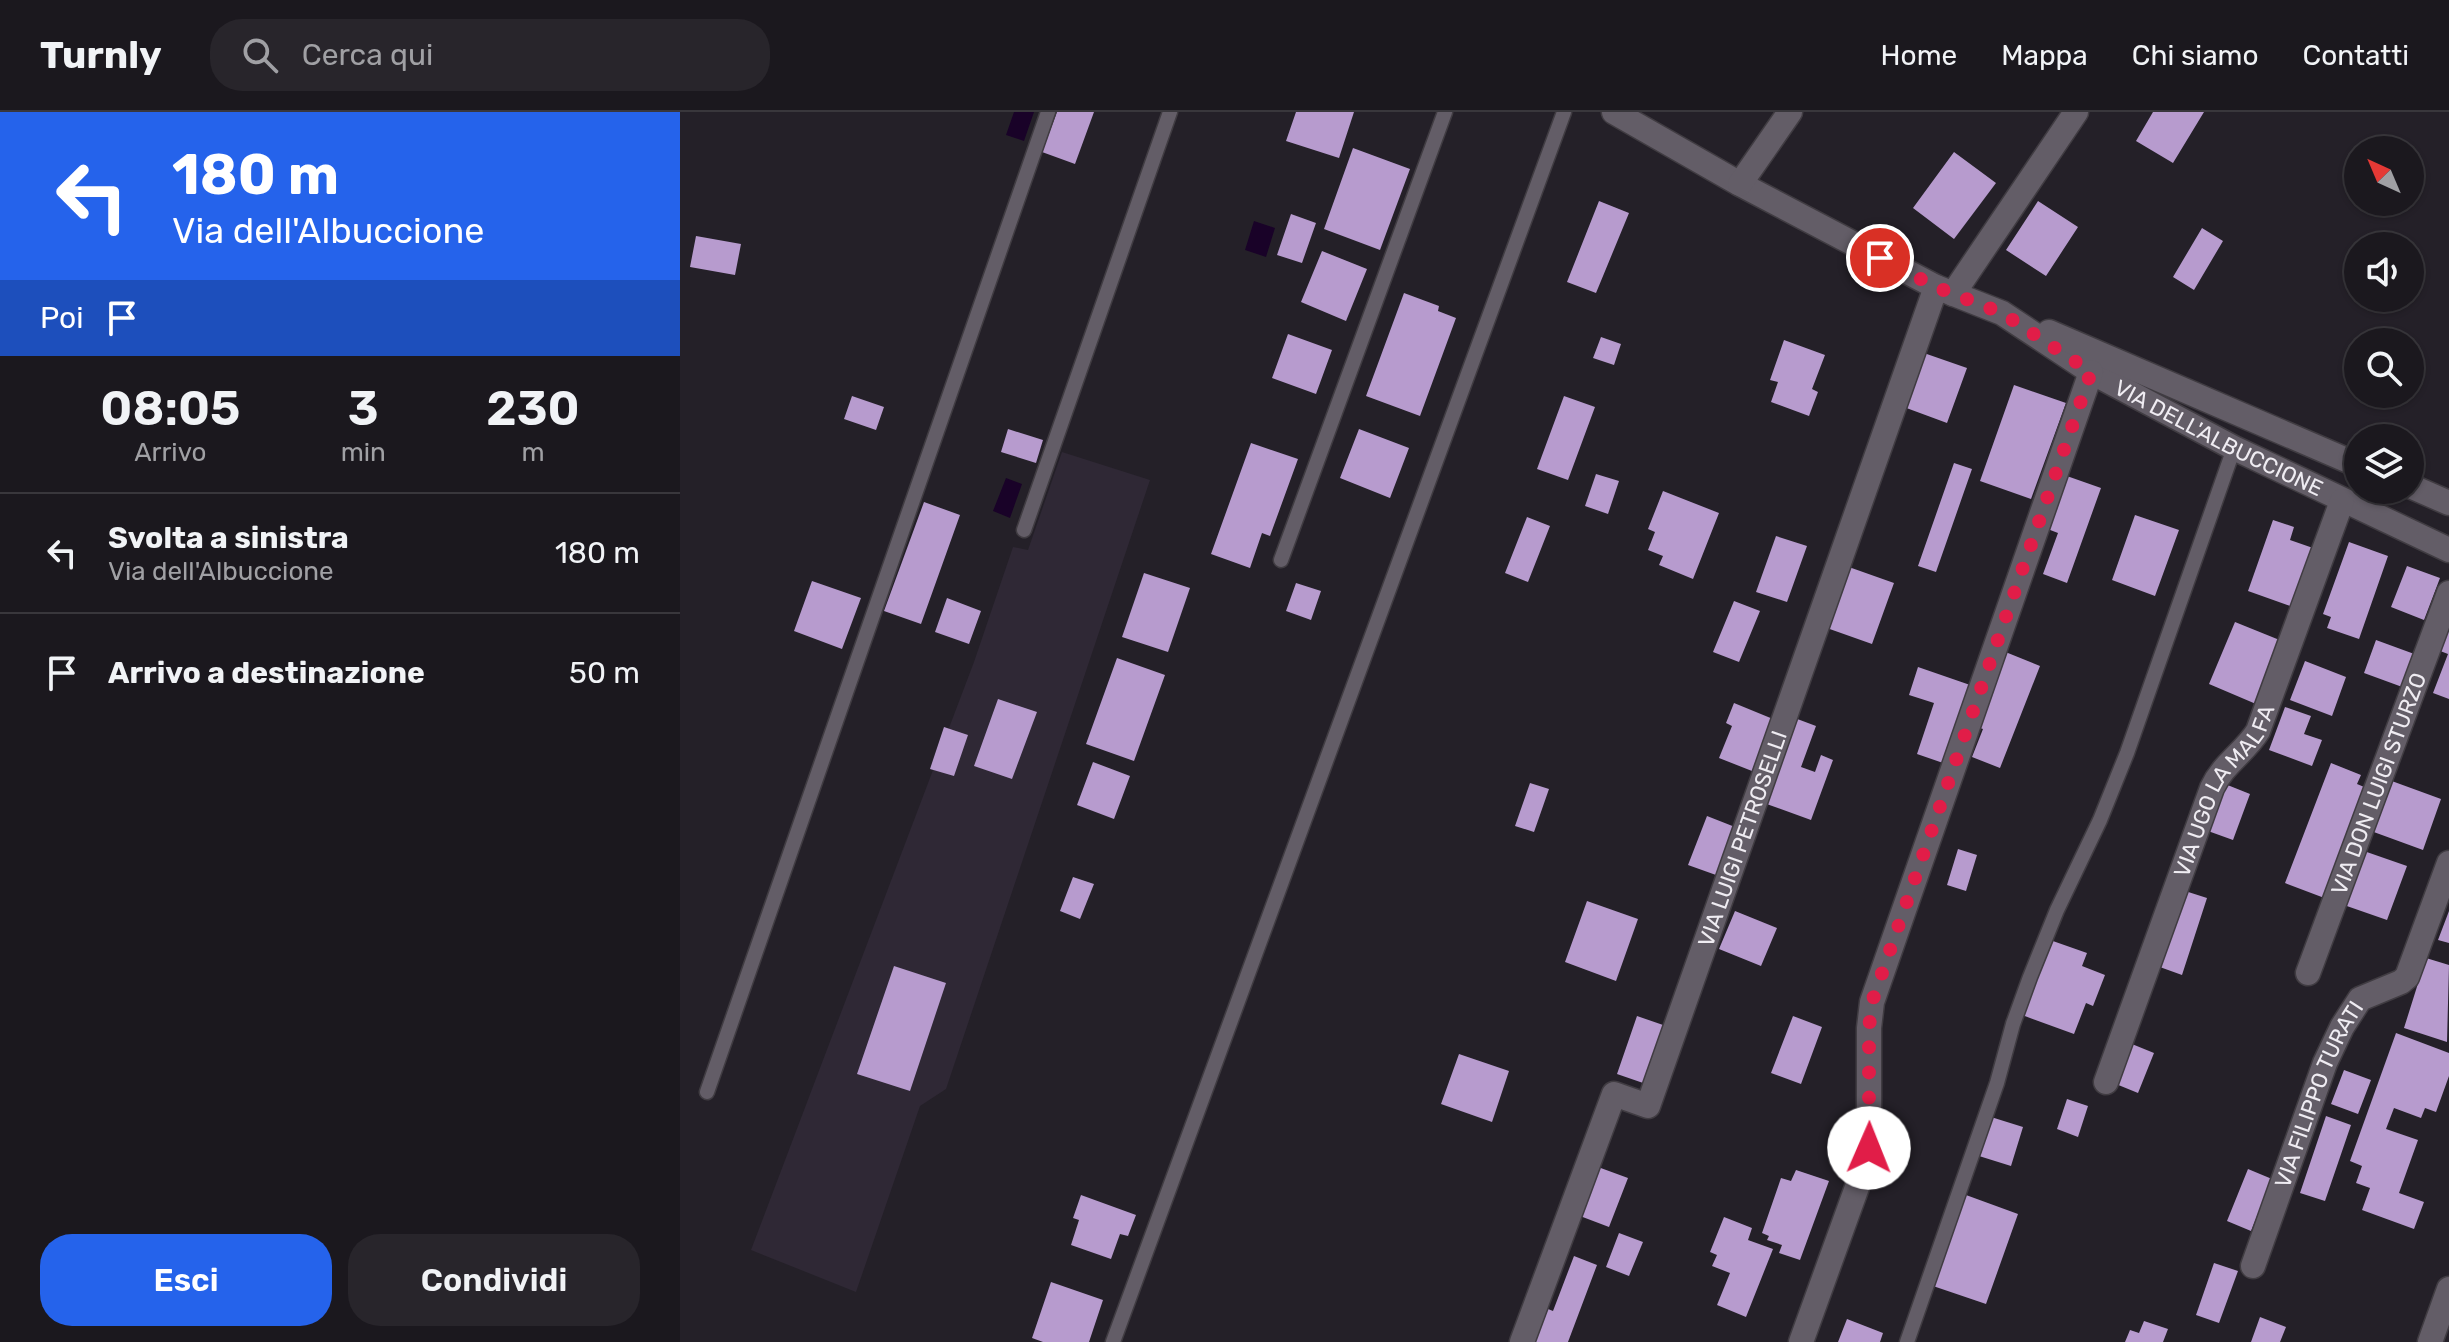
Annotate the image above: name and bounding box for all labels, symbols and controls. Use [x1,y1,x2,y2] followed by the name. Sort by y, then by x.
[210,19,770,91] search box
[40,32,162,78] text: Turnly
[238,33,282,77] icon: search
[302,37,433,73] text: Cerca qui
[1881,39,1957,72] text: Home
[2001,39,2088,72] text: Mappa
[2132,39,2259,72] text: Chi siamo
[2303,39,2409,72] text: Contatti
[2344,136,2424,216] north arrow
[2344,136,2424,504] map controls
[172,142,339,208] text: 180 m
[40,144,144,248] icon: left
[172,209,484,252] text: Via dell'Albuccione
[1846,224,1914,292] pin
[2344,232,2424,312] button: sound
[1858,236,1902,280] icon: arrive
[100,296,144,340] icon: arrive
[40,300,84,336] text: Poi
[2344,328,2424,408] button: search
[2110,373,2327,502] street label: VIA DELL'ALBUCCIONE
[100,380,240,437] text: 08:05
[348,380,379,437] text: 3
[486,380,580,437] text: 230
[2344,424,2424,504] button: layers
[134,437,207,468] text: Arrivo
[341,437,386,468] text: min
[521,437,545,468] text: m
[108,520,349,556] text: Svolta a sinistra
[40,531,84,575] icon: left
[555,535,640,571] text: 180 m
[108,556,334,587] text: Via dell'Albuccione
[40,651,84,695] icon: arrive
[108,655,425,691] text: Arrivo a destinazione
[569,655,640,691] text: 50 m
[2325,669,2432,898] street label: VIA DON LUIGI STURZO
[2168,701,2280,881] street label: VIA UGO LA MALFA
[1692,727,1792,950] street label: VIA LUIGI PETROSELLI
[2268,996,2369,1191] street label: VIA FILIPPO TURATI
[1827,1106,1911,1190] position arrow
[40,1234,332,1326] button: Esci
[348,1234,640,1326] button: Condividi

